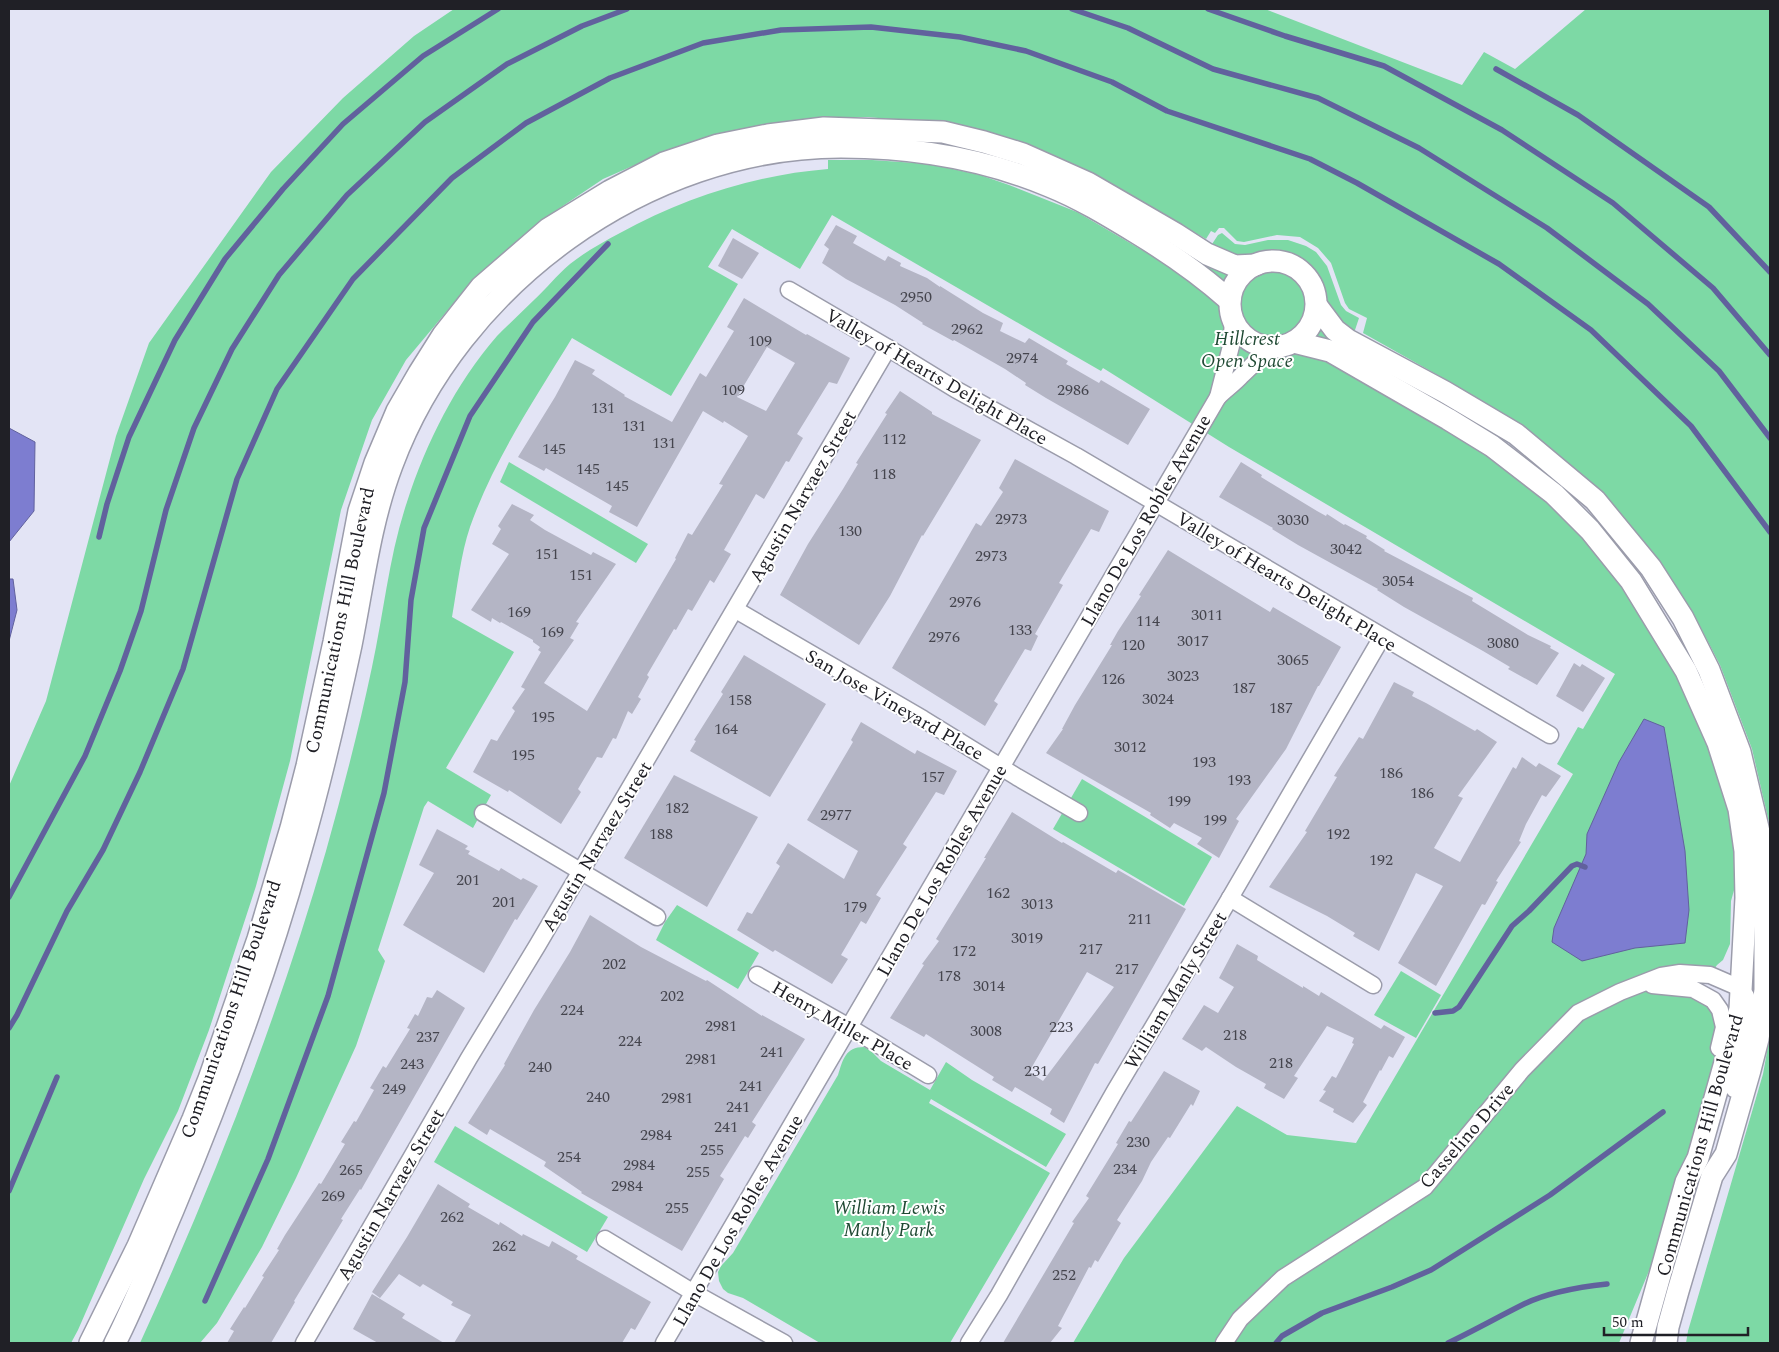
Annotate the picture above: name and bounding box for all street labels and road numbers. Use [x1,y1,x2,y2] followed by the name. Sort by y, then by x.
[820,302,1053,453] street label: Valley of Hearts Delight Place
[742,405,865,588] street label: Agustin Narvaez Street
[1074,409,1219,632] street label: Llano De Los Robles Avenue
[298,484,383,756] street label: Communications Hill Boulevard
[1170,505,1402,660] street label: Valley of Hearts Delight Place
[800,642,989,768] street label: San Jose Vineyard Place
[535,756,660,938] street label: Agustin Narvaez Street
[870,759,1015,982] street label: Llano De Los Robles Avenue
[173,876,289,1143] street label: Communications Hill Boulevard
[1118,906,1235,1075] street label: William Manly Street
[766,974,918,1079] street label: Henry Miller Place
[1649,1011,1752,1280] street label: Communications Hill Boulevard
[1413,1076,1522,1196] street label: Casselino Drive
[330,1103,453,1286] street label: Agustin Narvaez Street
[666,1109,811,1332] street label: Llano De Los Robles Avenue

